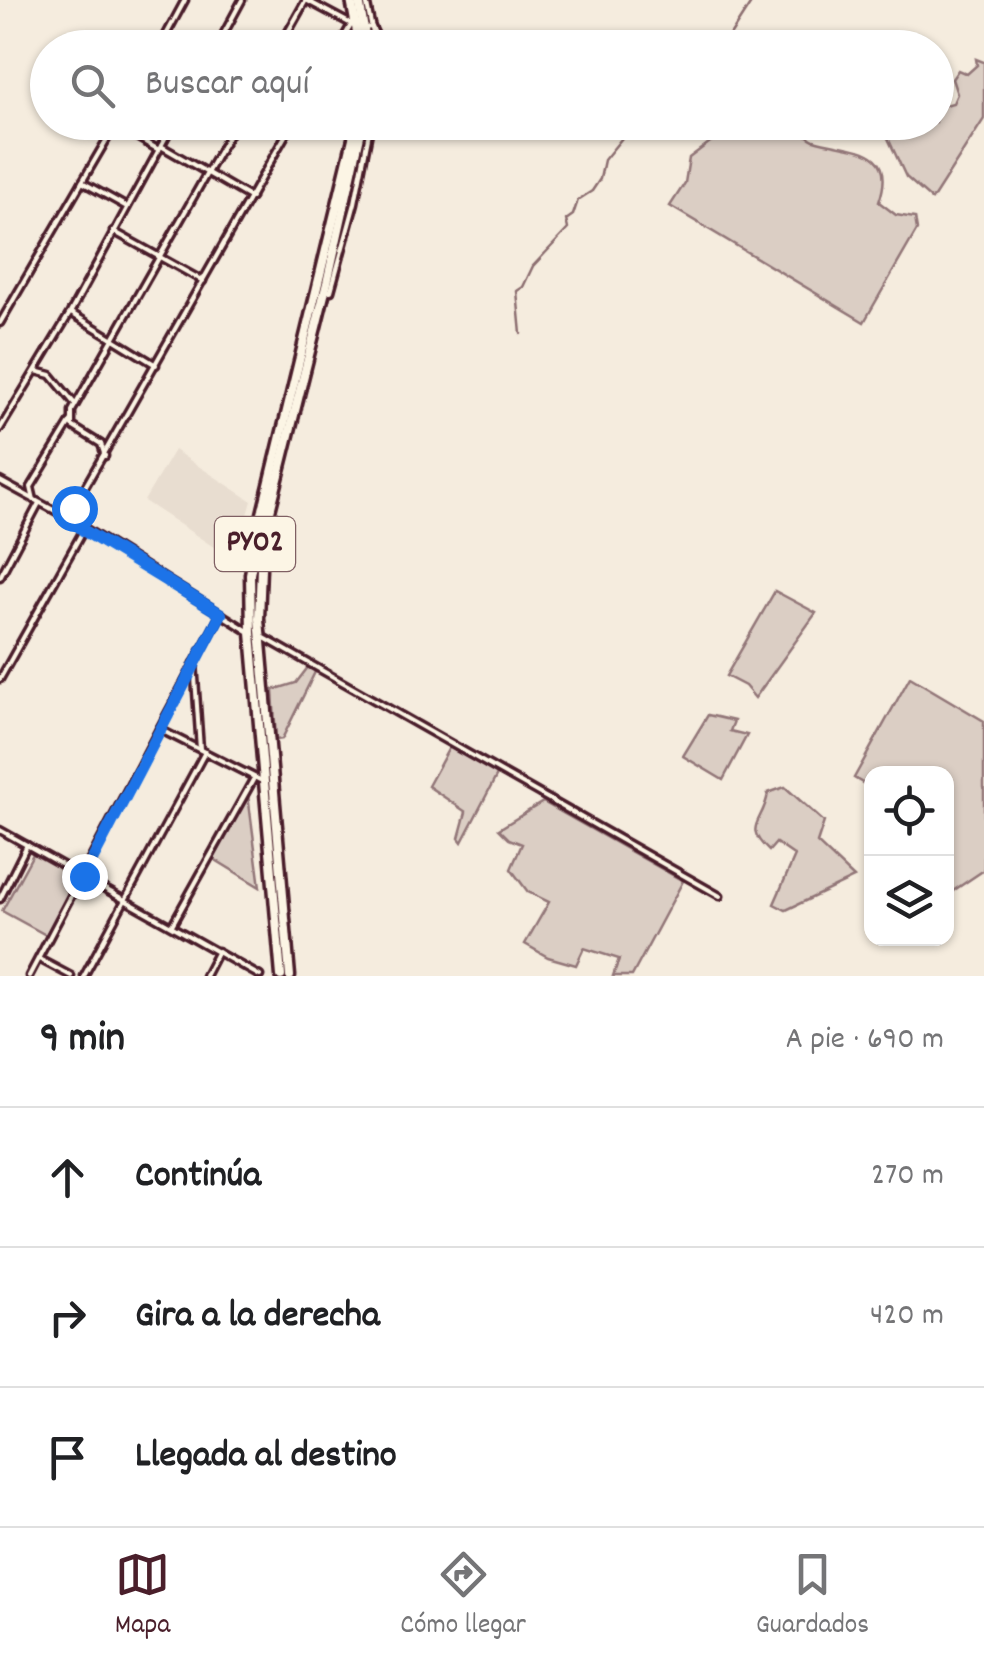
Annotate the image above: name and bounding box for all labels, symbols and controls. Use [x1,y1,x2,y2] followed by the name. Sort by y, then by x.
[30,30,954,140] search box
[65,58,120,113] icon: search
[145,58,309,113] text: Buscar aquí
[52,486,98,532] route start
[215,517,295,571] road number: PY02
[864,766,954,946] map controls
[864,766,954,856] button: locate
[62,854,108,900] route end
[864,856,954,946] button: layers
[40,1011,125,1071] text: 9 min
[785,1018,944,1064] text: A pie · 690 m
[40,1150,95,1205] icon: ahead
[135,1150,261,1205] text: Continúa
[871,1154,944,1200] text: 270 m
[40,1290,95,1345] icon: right
[135,1290,380,1345] text: Gira a la derecha
[870,1294,944,1340] text: 420 m
[40,1430,95,1485] icon: arrive
[135,1430,397,1485] text: Llegada al destino
[115,1547,170,1647] tab: Mapa
[400,1547,526,1647] tab: Cómo llegar
[756,1547,869,1647] tab: Guardados

